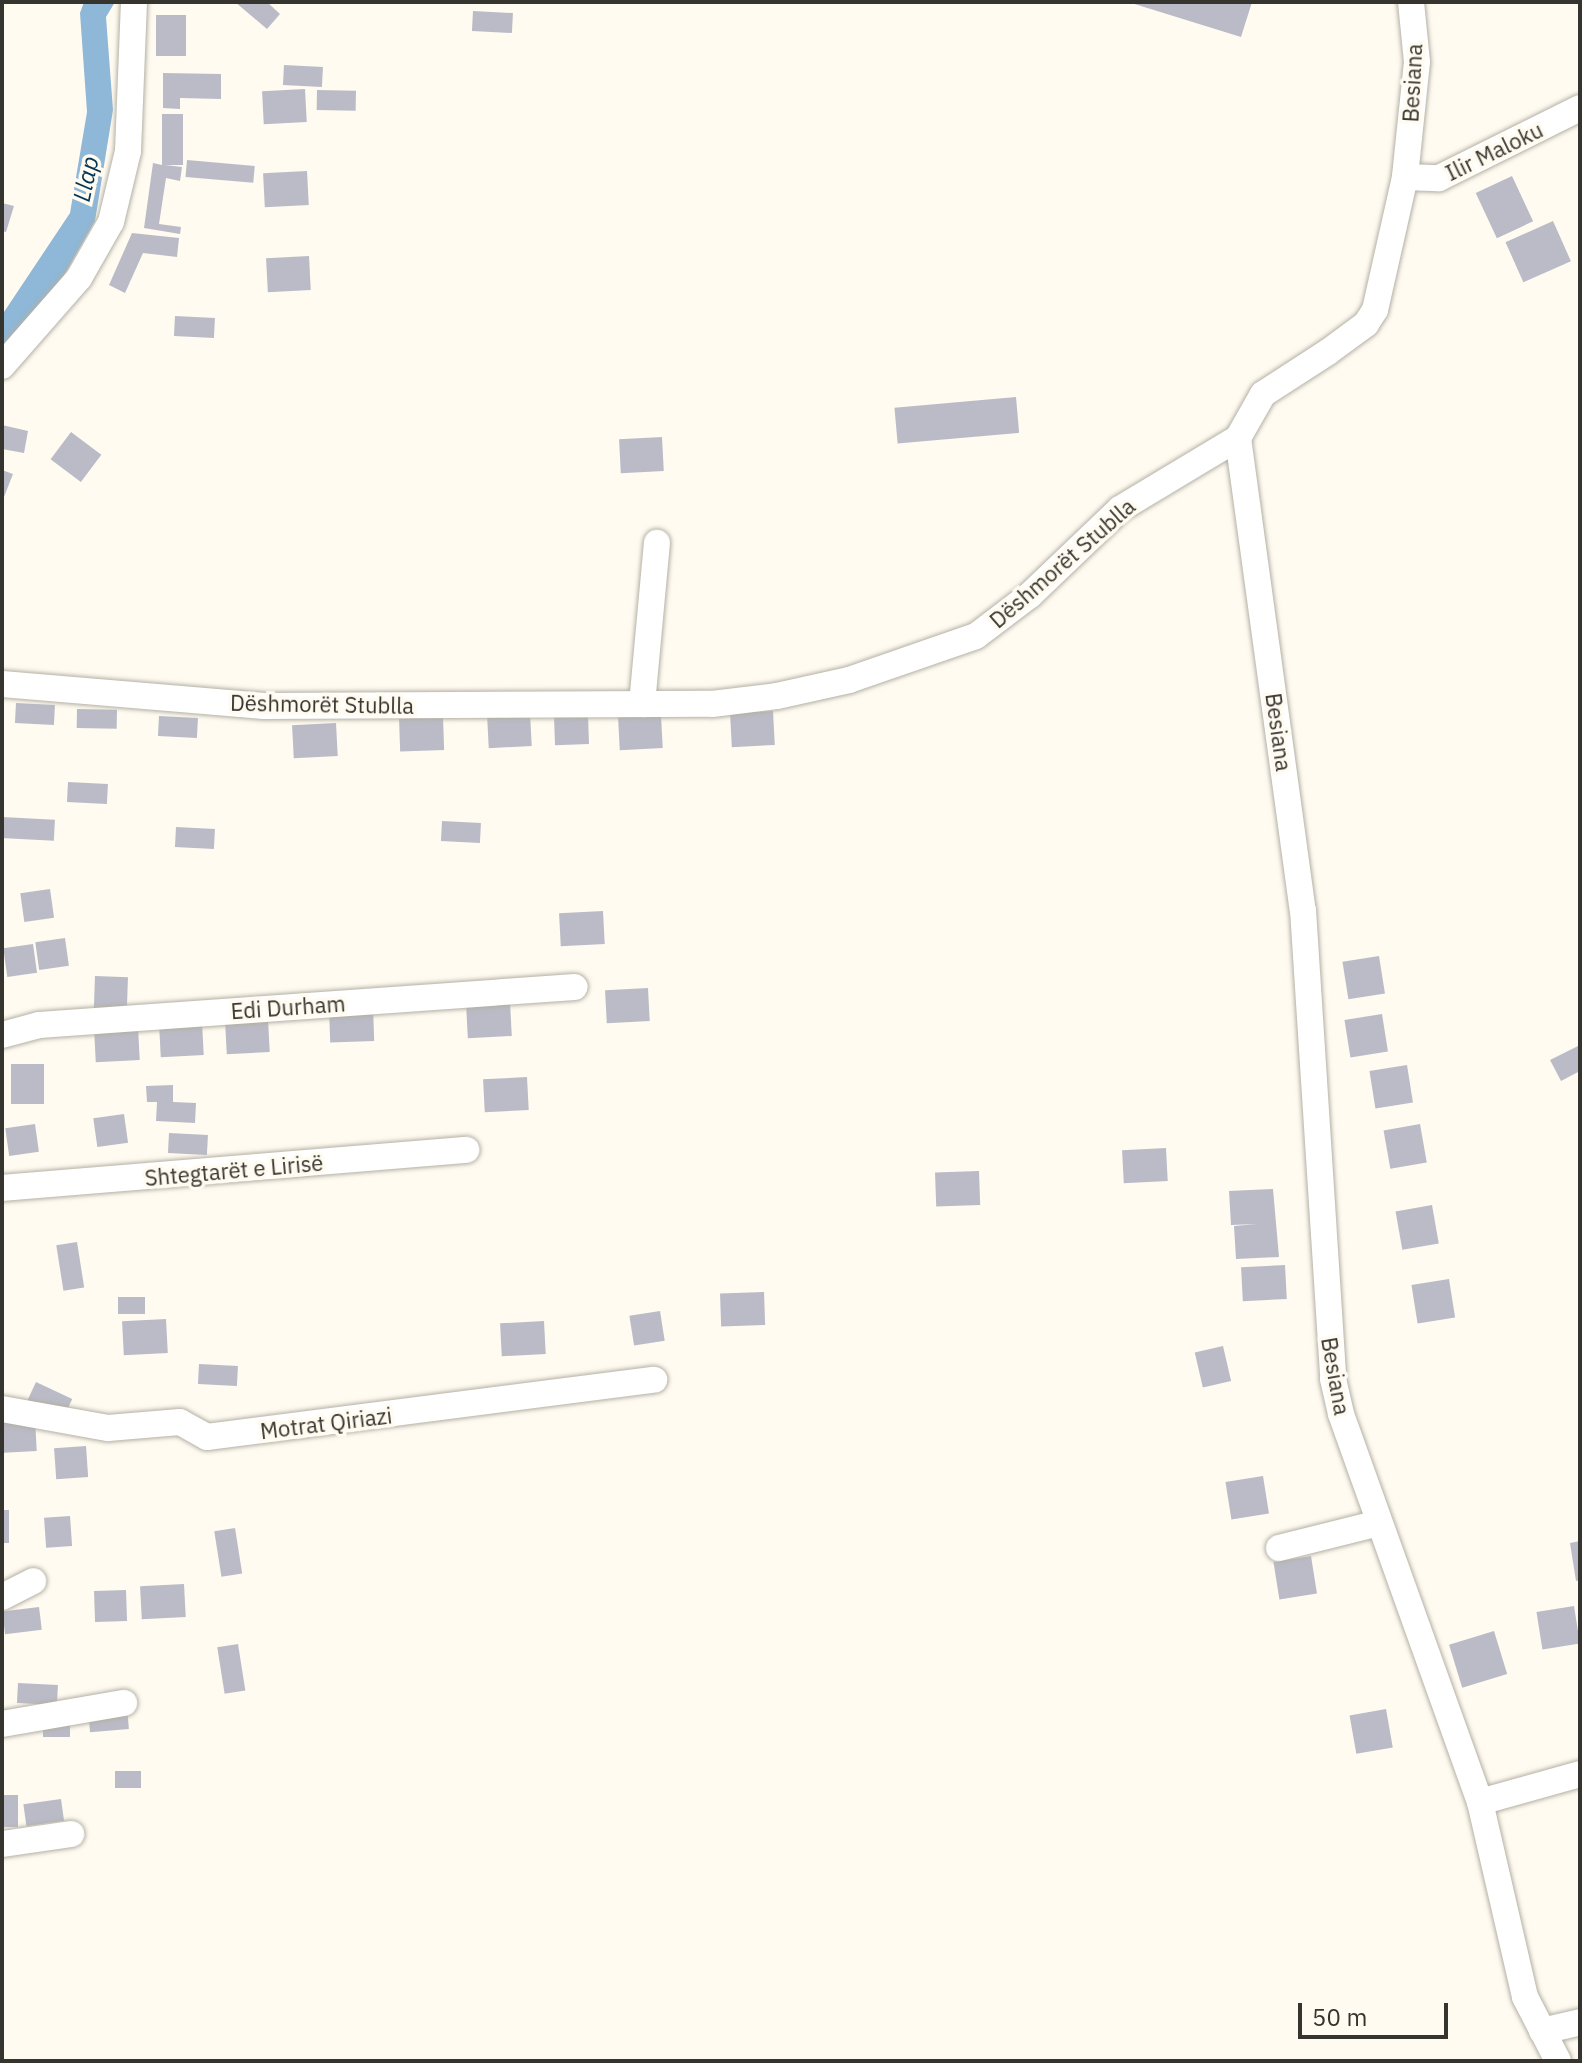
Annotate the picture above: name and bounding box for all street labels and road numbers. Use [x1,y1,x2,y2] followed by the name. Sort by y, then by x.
[1397,43,1427,123] street label: Besiana
[1441,116,1547,186] street label: Ilir Maloku
[984,493,1140,633] street label: Dëshmorët Stublla
[230,689,414,719] street label: Dëshmorët Stublla
[1260,691,1298,773] street label: Besiana
[230,990,346,1024] street label: Edi Durham
[144,1149,324,1191] street label: Shtegtarët e Lirisë
[1316,1335,1356,1417] street label: Besiana
[259,1402,393,1444] street label: Motrat Qiriazi

